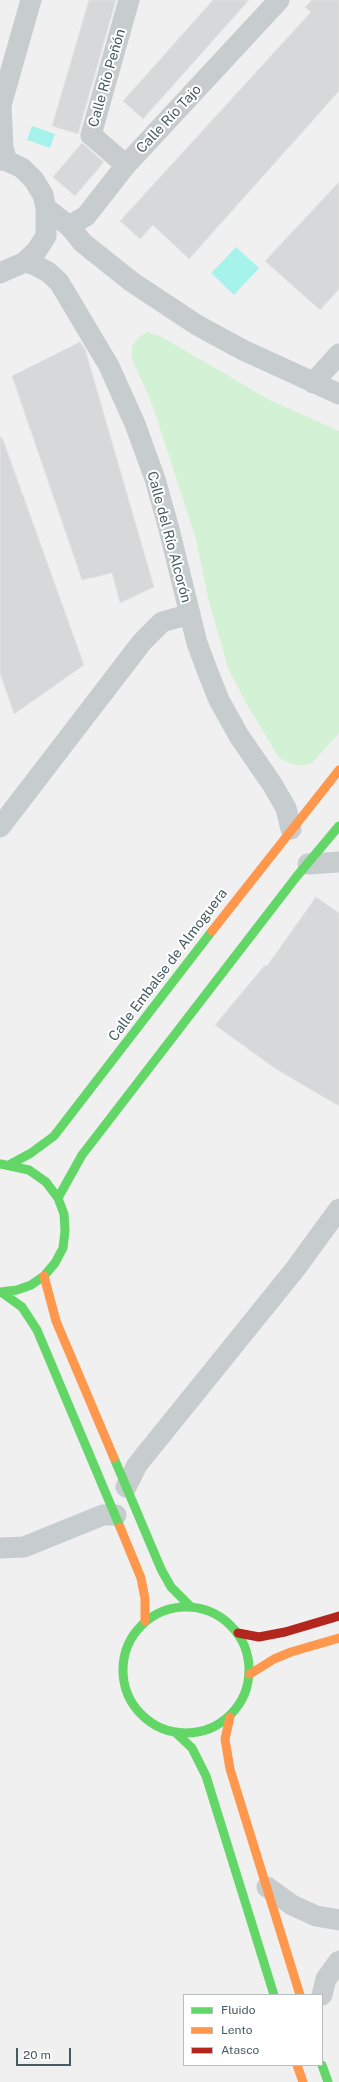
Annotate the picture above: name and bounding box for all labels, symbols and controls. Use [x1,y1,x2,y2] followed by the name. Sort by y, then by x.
[85,27,129,129] street label: Calle Río Peñón
[133,81,205,157] street label: Calle Río Tajo
[143,470,195,604] street label: Calle del Río Alcorón
[105,885,231,1045] street label: Calle Embalse de Almoguera
[183,1994,323,2066] legend
[221,2003,256,2017] text: Fluido
[221,2023,252,2037] text: Lento
[18,2040,73,2066] scale bar
[221,2043,259,2057] text: Atasco
[23,2048,51,2062] text: 20 m

